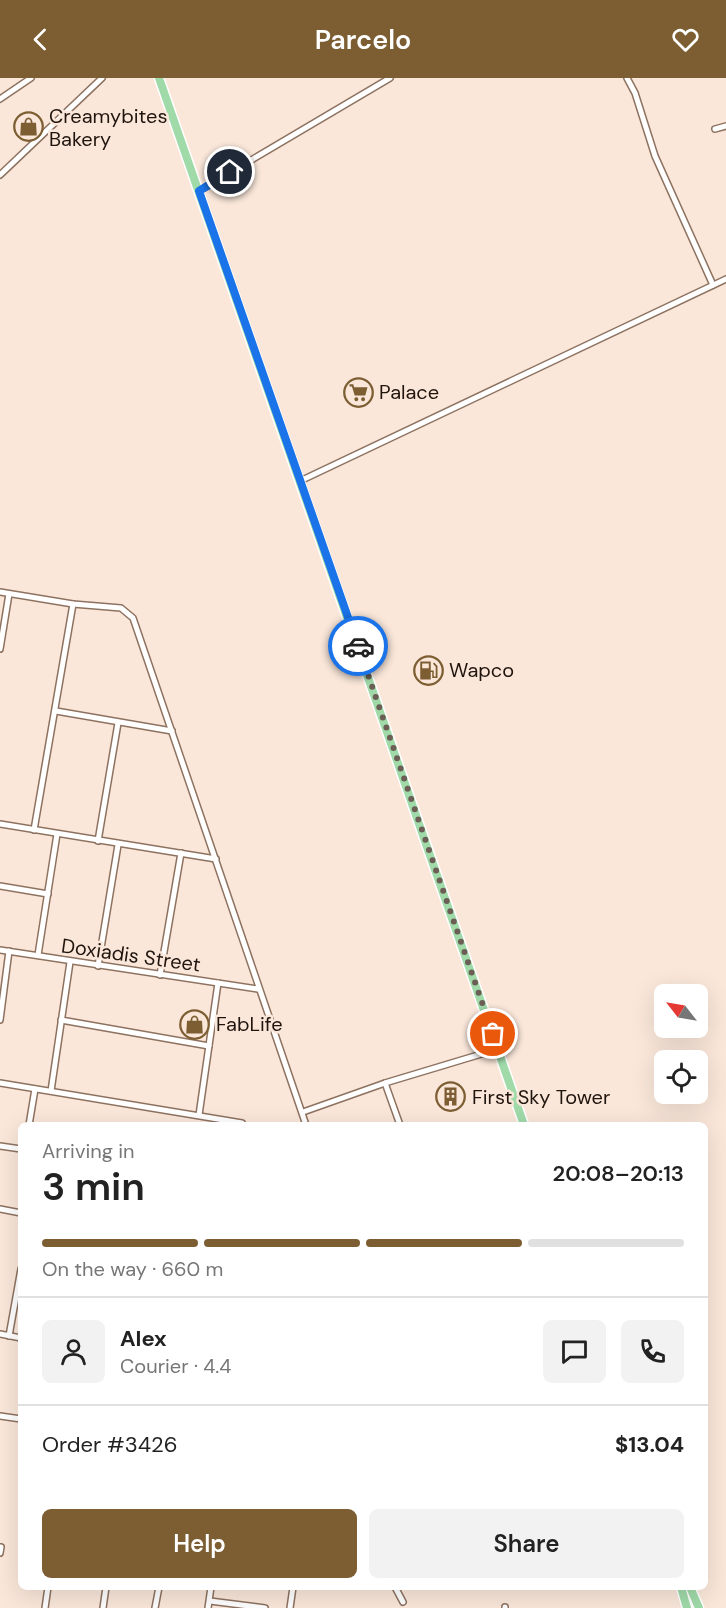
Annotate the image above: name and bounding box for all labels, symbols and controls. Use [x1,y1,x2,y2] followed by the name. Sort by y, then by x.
[315,22,411,57] text: Parcelo
[24,23,57,56] icon: back
[669,23,702,56] icon: heart
[49,103,168,152] place label: Creamybites Bakery
[12,111,44,143] shop icon: Creamybites Bakery
[204,146,255,197] pin
[213,155,246,188] icon: home
[342,376,374,408] supermarket icon: Palace
[379,379,439,405] place label: Palace
[328,616,388,676] courier
[342,630,375,663] icon: car
[412,654,444,686] fuel station icon: Wapco
[449,657,514,683] place label: Wapco
[60,932,202,978] street label: Doxiadis Street
[654,984,708,1038] north arrow
[654,984,708,1104] map controls
[179,1008,211,1040] shop icon: FabLife
[467,1008,518,1059] pin
[216,1011,283,1037] place label: FabLife
[476,1017,509,1050] icon: bag
[654,1050,708,1104] button: locate
[435,1081,467,1113] building icon: First Sky Tower
[472,1084,610,1110] place label: First Sky Tower
[42,1138,134,1164] text: Arriving in
[553,1159,684,1188] text: 20:08–20:13
[42,1161,145,1212] text: 3 min
[42,1256,223,1282] text: On the way · 660 m
[42,1320,105,1383] button: person
[543,1320,606,1383] button: chat
[621,1320,684,1383] button: phone
[120,1324,167,1353] text: Alex
[120,1353,231,1379] text: Courier · 4.4
[42,1430,178,1459] text: Order #3426
[615,1430,684,1459] text: $13.04
[42,1509,357,1578] button: Help
[369,1509,684,1578] button: Share

